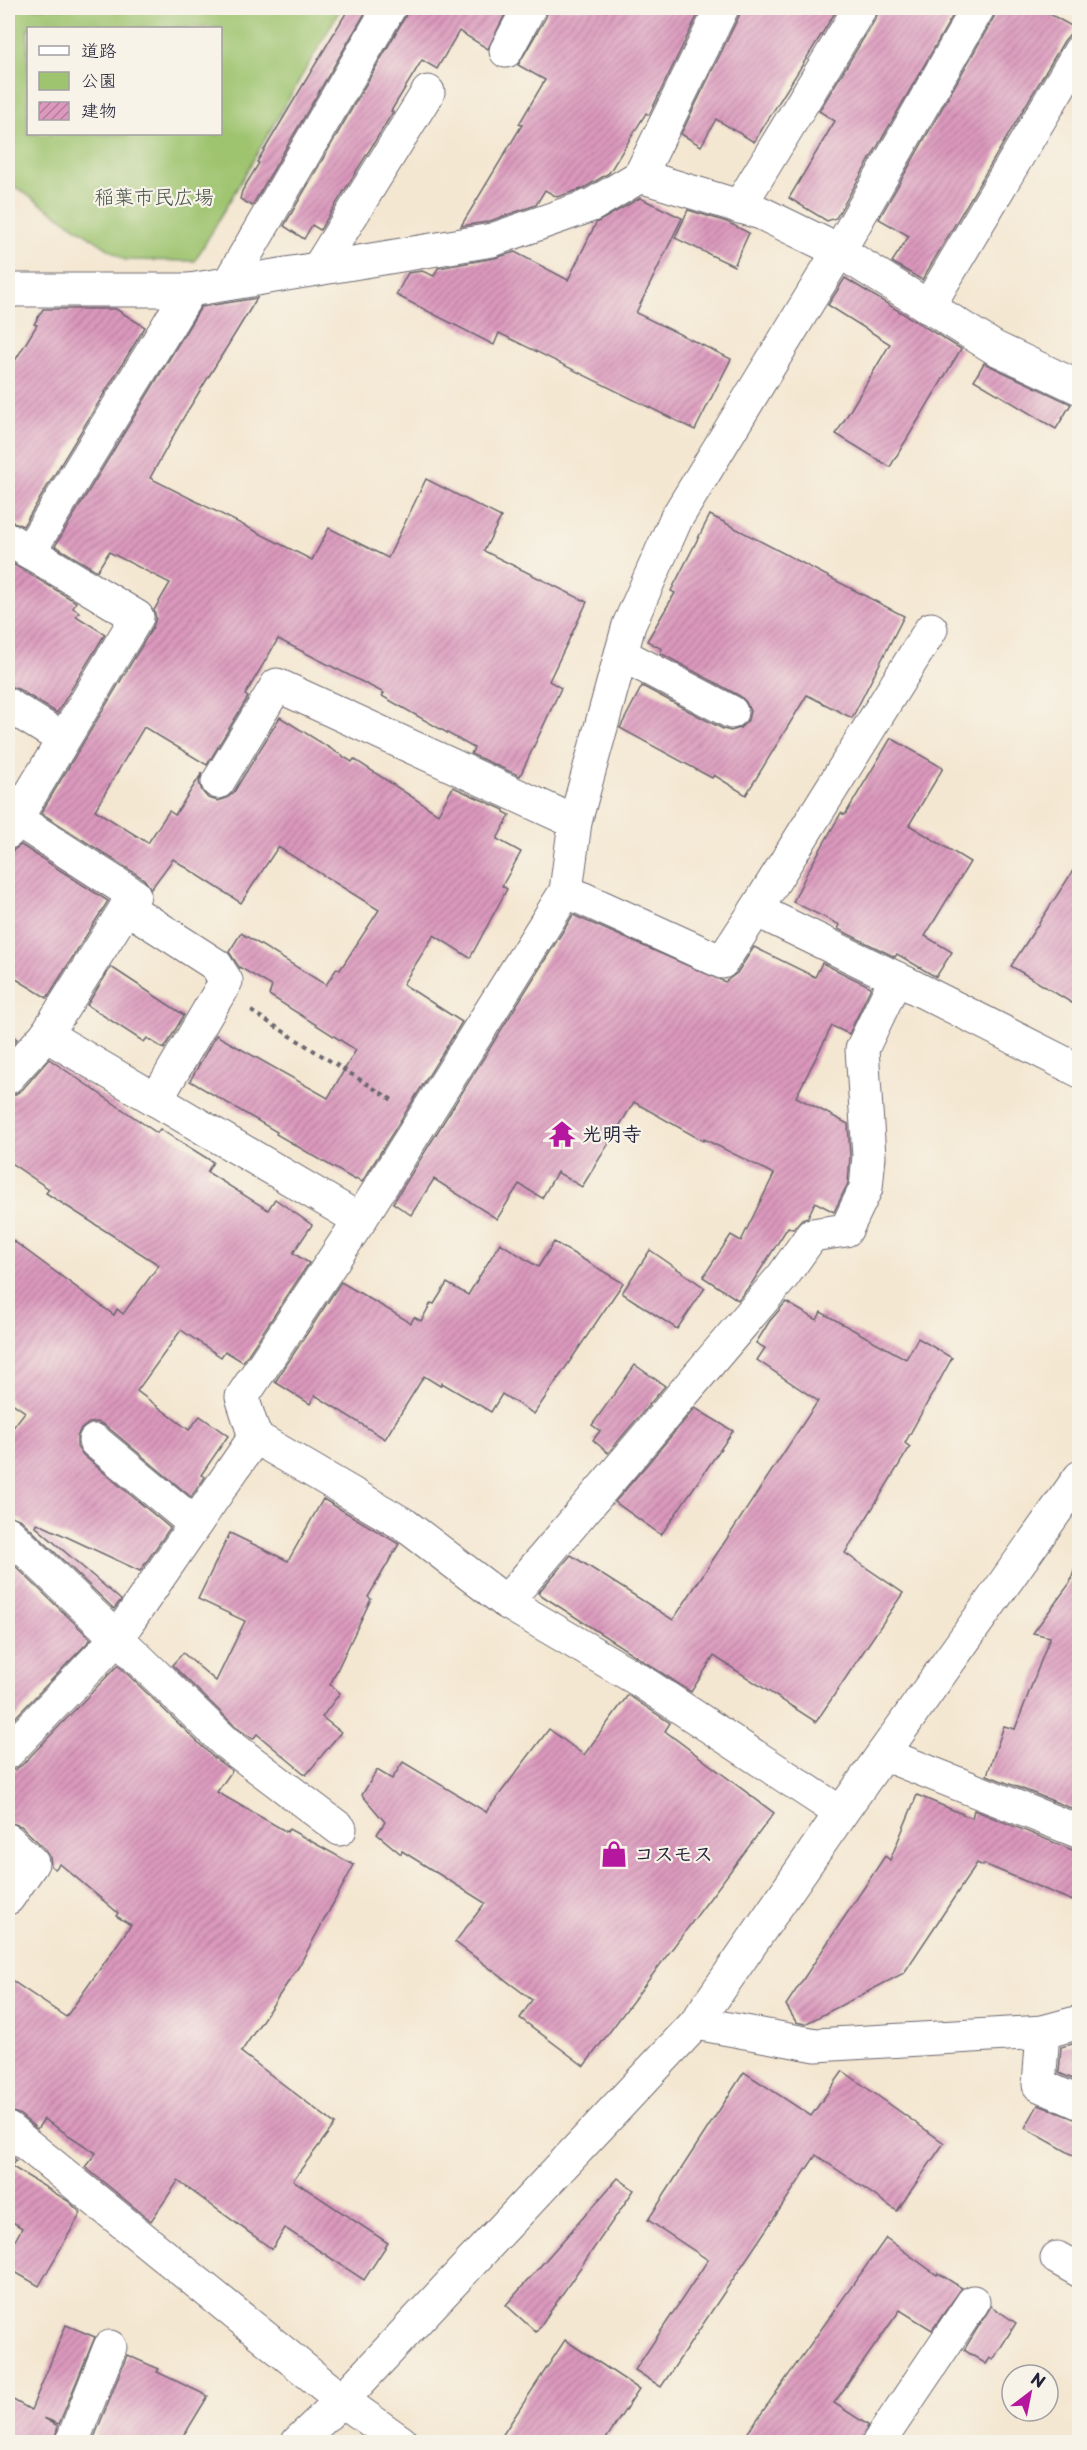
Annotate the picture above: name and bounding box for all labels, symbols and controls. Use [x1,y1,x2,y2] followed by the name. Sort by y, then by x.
[27,27,222,135] legend
[81,36,117,63] text: 道路
[81,66,117,93] text: 公園
[81,96,117,123] text: 建物
[94,181,214,211] park label: 稲葉市民広場
[582,1118,642,1148] place label: 光明寺
[547,1119,577,1149] temple icon: 光明寺
[634,1838,713,1868] place label: コスモス
[599,1839,629,1869] shop icon: コスモス
[1000,2363,1060,2423] north arrow
[1027,2366,1050,2393] text: N

